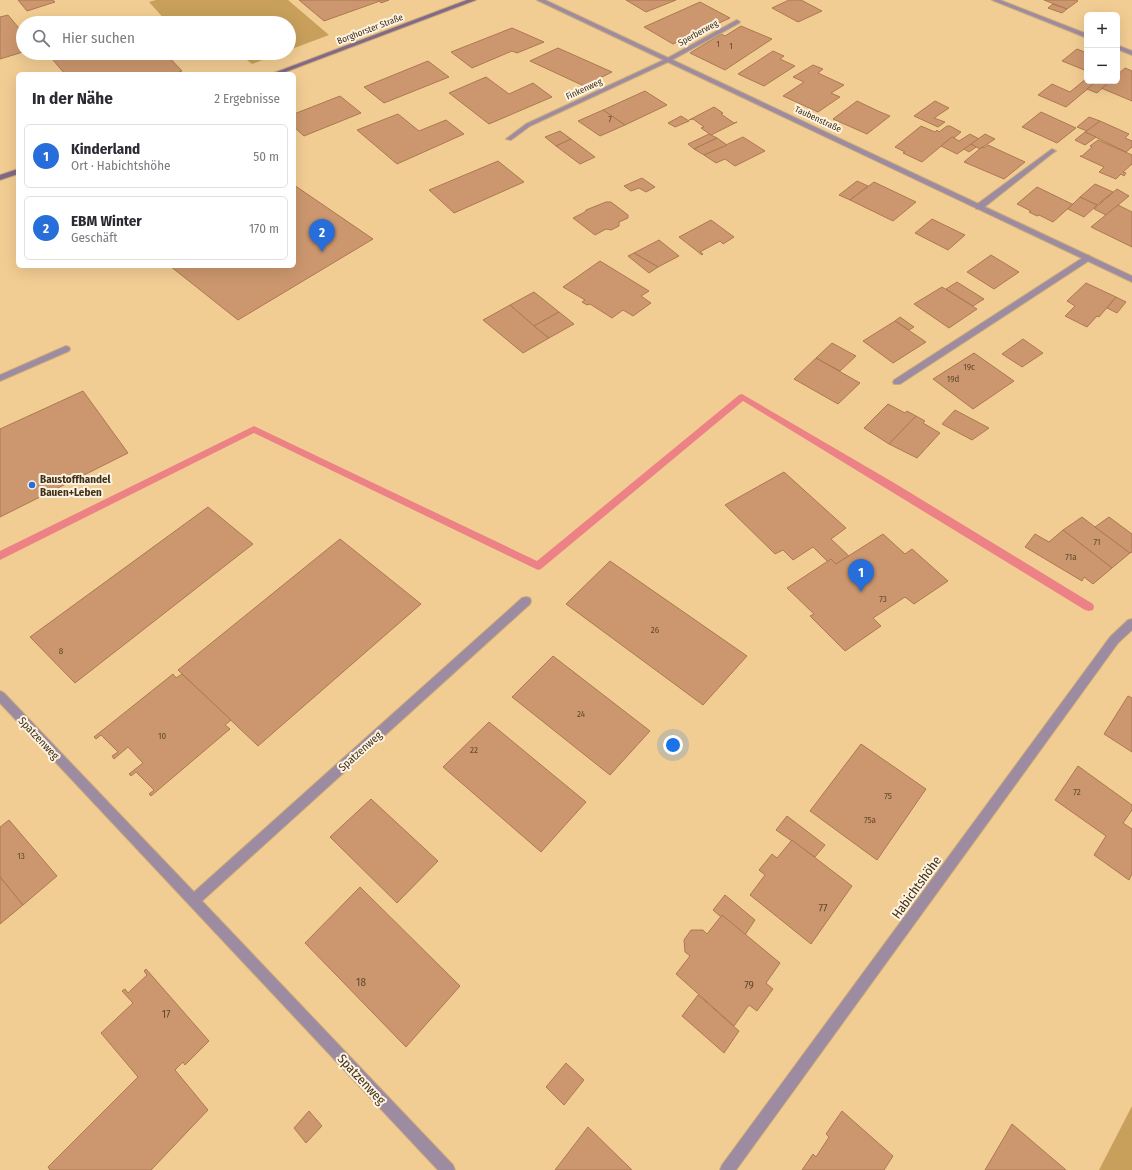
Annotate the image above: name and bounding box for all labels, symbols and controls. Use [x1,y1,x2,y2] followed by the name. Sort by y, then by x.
[336,12,405,46] street label: Borghorster Straße
[1084,12,1120,84] map controls
[1084,12,1120,48] button: +
[16,16,296,60] search box
[676,18,720,48] street label: Sperberweg
[30,27,52,49] icon: search
[62,29,135,47] text: Hier suchen
[716,39,720,49] house number: 1
[729,41,733,51] house number: 1
[1084,48,1120,84] button: −
[564,76,604,102] street label: Finkenweg
[32,88,113,109] text: In der Nähe
[214,91,280,106] text: 2 Ergebnisse
[793,104,843,134] street label: Taubenstraße
[608,114,612,124] house number: 7
[71,140,140,158] text: Kinderland
[43,149,49,164] text: 1
[253,149,279,164] text: 50 m
[71,158,170,173] text: Ort · Habichtshöhe
[71,212,142,230] text: EBM Winter
[309,219,335,252] pin: 2
[43,221,49,236] text: 2
[249,221,279,236] text: 170 m
[71,230,117,245] text: Geschäft
[963,362,975,372] house number: 19c
[947,374,960,384] house number: 19d
[40,473,111,499] place label: Baustoffhandel Bauen+Leben
[27,480,37,490] marker: Baustoffhandel Bauen+Leben
[1093,537,1101,547] house number: 71
[1065,552,1077,562] house number: 71a
[848,559,874,592] pin: 1
[879,594,887,604] house number: 73
[651,625,660,635] house number: 26
[59,646,64,656] house number: 8
[577,709,586,719] house number: 24
[16,714,62,763] street label: Spatzenweg
[336,728,385,774] street label: Spatzenweg
[158,731,166,741] house number: 10
[663,735,683,755] your location
[470,745,478,755] house number: 22
[1073,787,1081,797] house number: 72
[884,791,892,801] house number: 75
[864,815,877,825] house number: 75a
[17,851,25,861] house number: 13
[889,853,944,921] street label: Habichtshöhe
[819,902,828,915] house number: 77
[356,976,366,989] house number: 18
[744,979,754,992] house number: 79
[162,1008,171,1021] house number: 17
[335,1051,389,1108] street label: Spatzenweg

